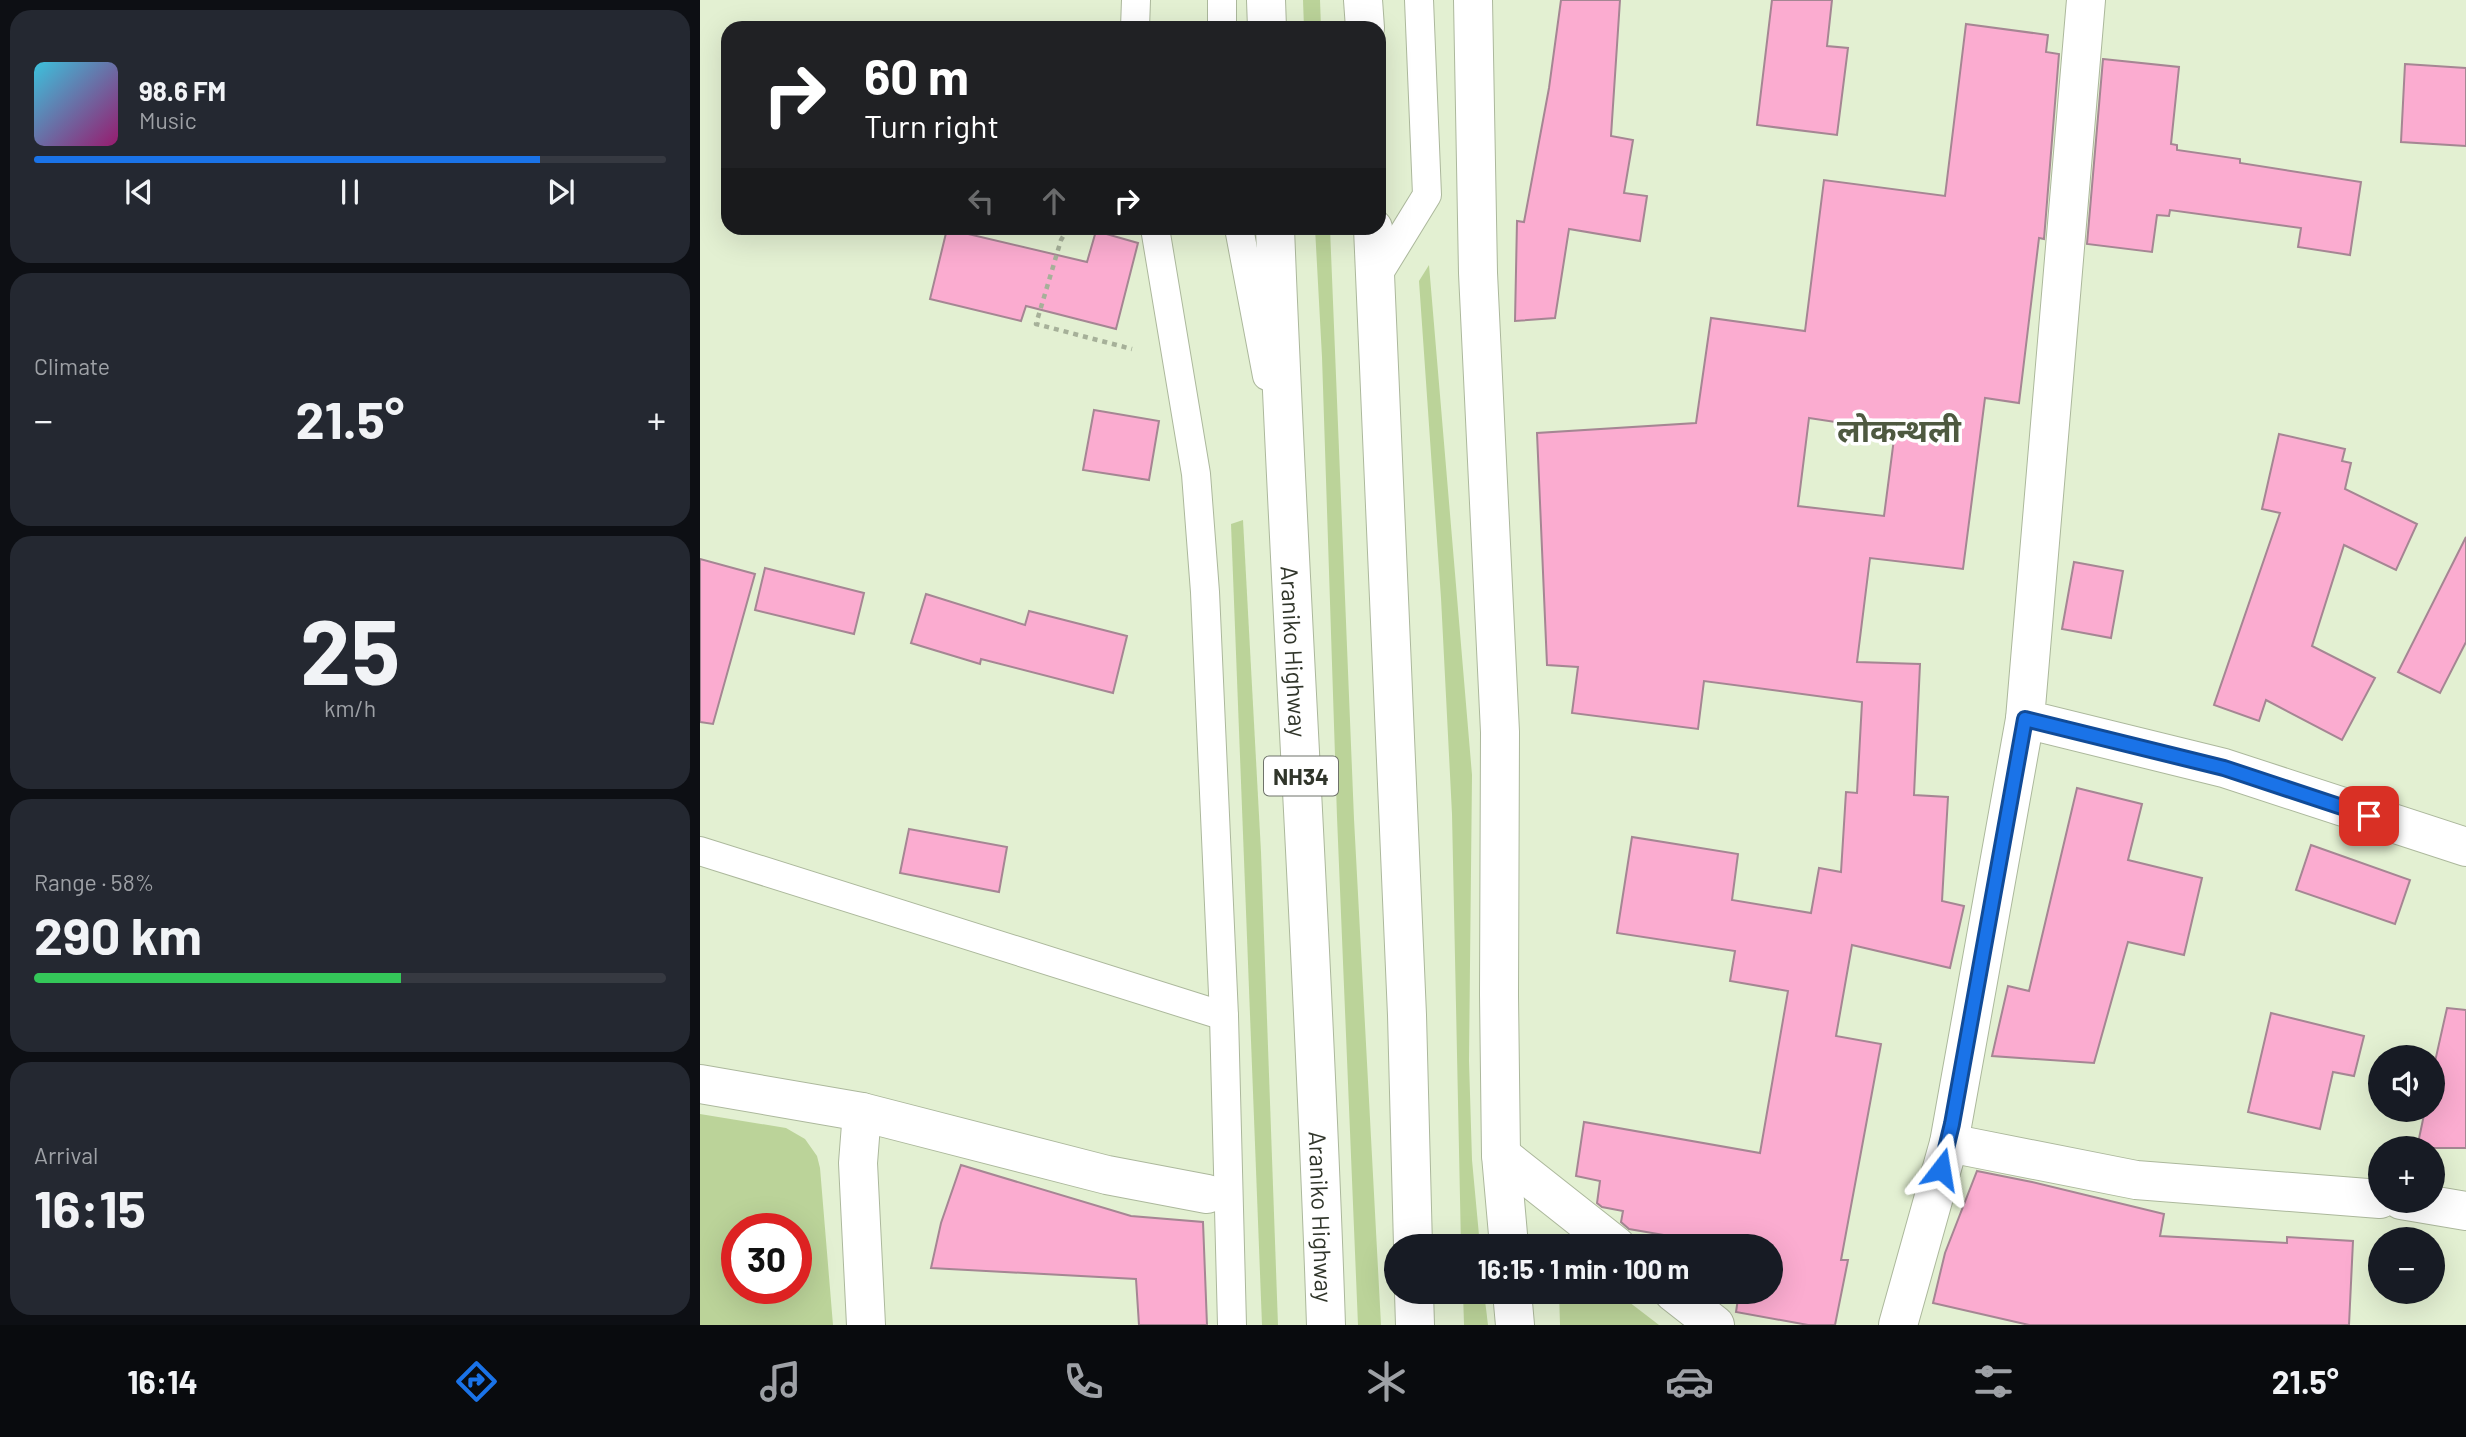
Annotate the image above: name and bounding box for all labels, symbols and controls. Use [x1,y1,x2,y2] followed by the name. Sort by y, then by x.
[864,46,969,105] text: 60 m
[749,49,840,140] icon: right
[139,75,226,106] text: 98.6 FM
[139,106,197,134] text: Music
[864,106,999,144] text: Turn right
[120,173,158,211] icon: previous
[331,173,369,211] icon: pause
[542,173,580,211] icon: next
[962,182,1000,220] icon: left
[1035,182,1073,220] icon: ahead
[1108,182,1146,220] icon: right
[34,352,110,380] text: Climate
[296,387,404,449] text: 21.5°
[34,396,53,442] text: −
[647,396,666,442] text: +
[1837,410,1962,448] district label: लोकन्थली
[1276,565,1314,738] street label: Araniko Highway
[300,594,400,703] text: 25
[324,694,376,722] text: km/h
[1264,756,1338,796] road number: NH34
[2339,786,2399,846] pin
[2350,797,2388,835] icon: arrive
[34,868,154,896] text: Range · 58%
[34,903,202,965] text: 290 km
[2368,1045,2445,1304] map controls
[2368,1045,2445,1122] button: sound
[1304,1130,1340,1303] street label: Araniko Highway
[1904,1132,1978,1206] position arrow
[2368,1136,2445,1213] button: +
[34,1141,98,1169] text: Arrival
[34,1176,146,1238] text: 16:15
[721,1213,812,1304] speed limit sign: 30
[2368,1227,2445,1304] button: −
[1478,1253,1689,1284] text: 16:15 · 1 min · 100 m
[452,1357,501,1406] icon: directions
[756,1357,805,1406] icon: music
[1059,1357,1108,1406] icon: phone
[1362,1357,1411,1406] icon: climate
[1665,1357,1714,1406] icon: car
[1969,1357,2018,1406] icon: filters
[127,1362,198,1400] text: 16:14
[2272,1362,2339,1400] text: 21.5°

